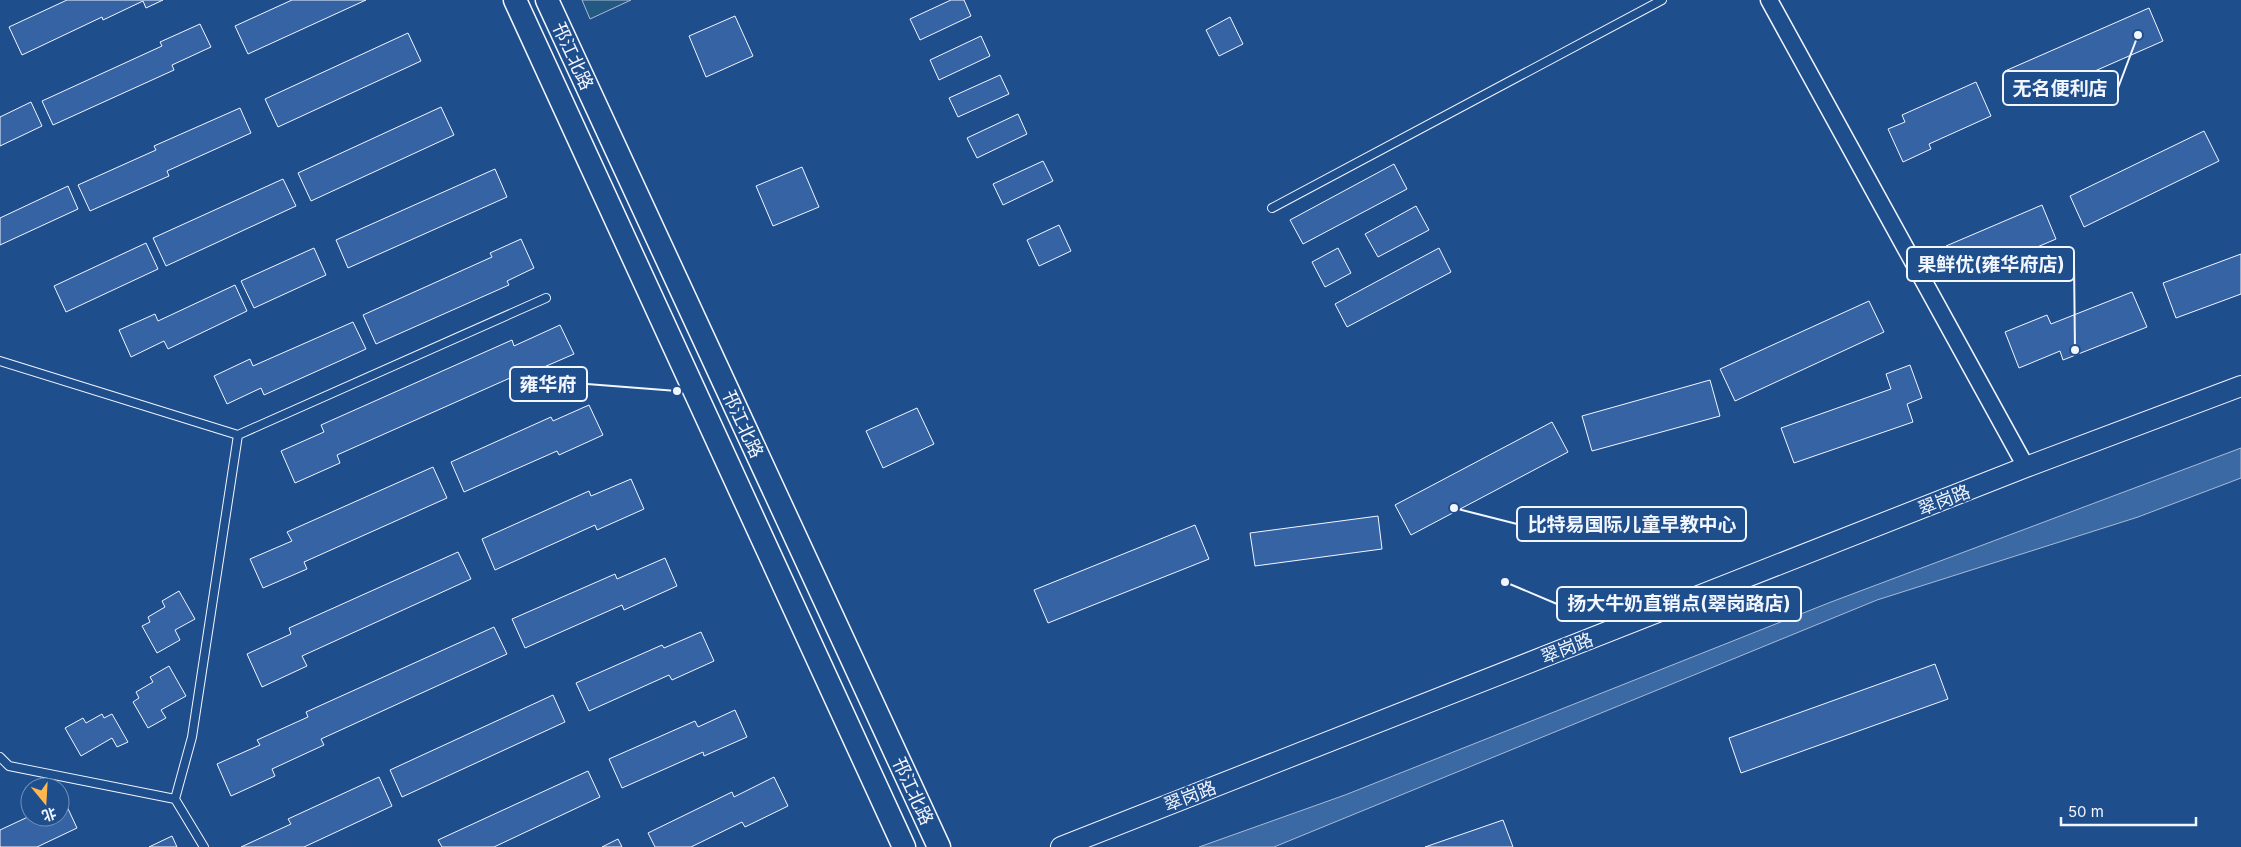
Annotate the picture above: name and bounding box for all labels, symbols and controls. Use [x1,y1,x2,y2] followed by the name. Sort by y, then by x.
[548,19,598,93] street label: 邗江北路
[2003,71,2118,105] callout: 无名便利店
[2012,77,2108,100] text: 无名便利店
[1907,247,2074,281] callout: 果鲜优(雍华府店)
[1917,253,2065,276] text: 果鲜优(雍华府店)
[510,367,587,401] callout: 雍华府
[519,373,577,396] text: 雍华府
[718,387,768,461] street label: 邗江北路
[1915,481,1973,519] street label: 翠岗路
[1517,507,1746,541] callout: 比特易国际儿童早教中心
[1527,513,1737,536] text: 比特易国际儿童早教中心
[1557,587,1801,621] callout: 扬大牛奶直销点(翠岗路店)
[1567,592,1791,615] text: 扬大牛奶直销点(翠岗路店)
[1538,629,1596,667] street label: 翠岗路
[888,754,938,828] street label: 邗江北路
[20,777,70,827] north arrow
[1161,777,1219,815] street label: 翠岗路
[2061,794,2196,826] scale bar
[2068,802,2104,821] text: 50 m
[40,805,58,825] text: 北

